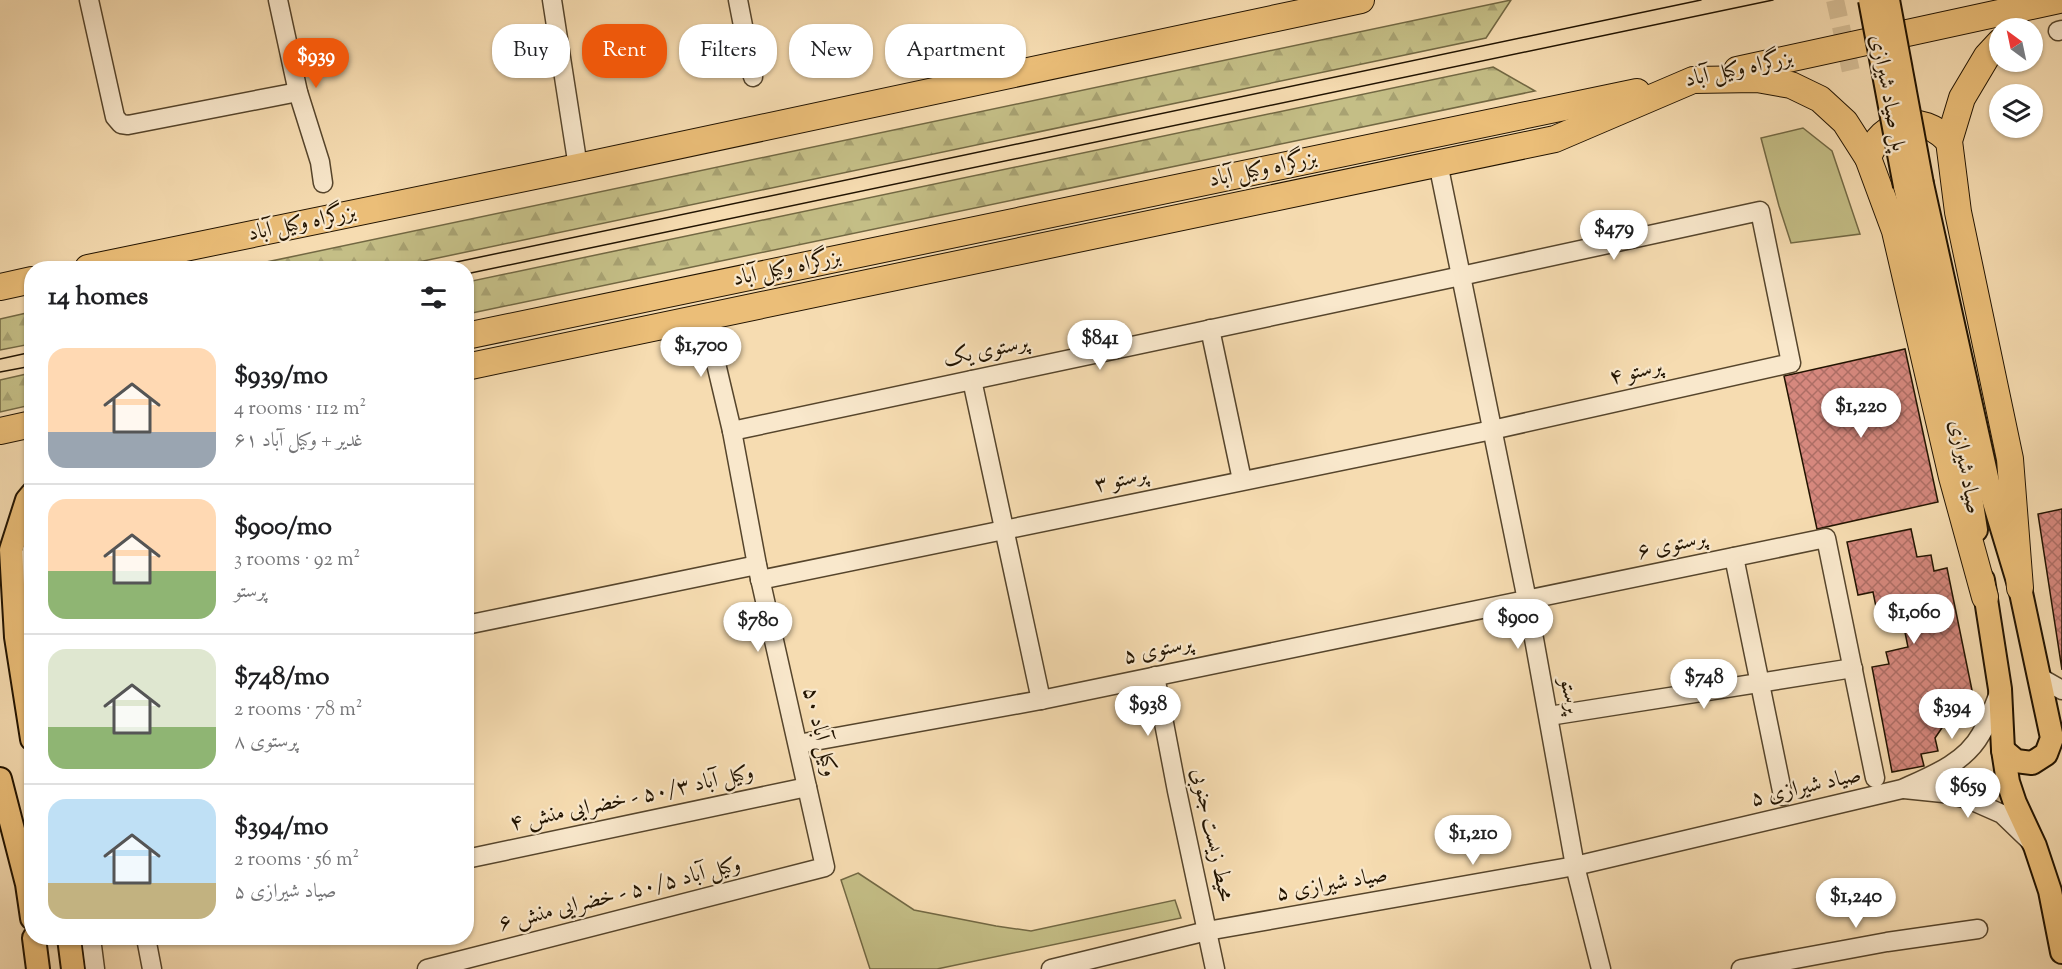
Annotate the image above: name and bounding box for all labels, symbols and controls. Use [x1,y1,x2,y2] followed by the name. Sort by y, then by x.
[1989,18,2043,72] north arrow
[1989,18,2043,138] map controls
[492,24,570,78] chip: Buy
[582,24,667,78] chip: Rent
[679,24,777,78] chip: Filters
[789,24,873,78] chip: New
[885,24,1026,78] chip: Apartment
[1860,32,1914,156] street label: پل صیاد شیرازی
[280,38,352,89] pin: $939
[1682,42,1796,97] street label: بزرگراه وکیل آباد
[297,43,335,72] text: $939
[1989,84,2043,138] button: layers
[1206,142,1320,197] street label: بزرگراه وکیل آباد
[245,196,359,251] street label: بزرگراه وکیل آباد
[1578,210,1650,261] pin: $479
[1594,215,1634,244] text: $479
[730,241,844,296] street label: بزرگراه وکیل آباد
[48,279,148,316] text: 14 homes
[417,281,450,314] icon: filters
[1064,320,1136,371] pin: $841
[1081,325,1119,354] text: $841
[652,327,750,378] pin: $1,700
[940,327,1034,377] street label: پرستوی یک
[674,332,728,361] text: $1,700
[1606,351,1668,395] street label: پرستو ۴
[234,358,328,395] text: $939/mo
[96,372,168,444] icon: home
[1812,388,1910,439] pin: $1,220
[1835,393,1887,422] text: $1,220
[234,395,366,424] text: 4 rooms · 112 m²
[1939,417,1989,517] street label: صیاد شیرازی
[234,427,363,456] text: غدیر + وکیل آباد ۶۱
[1092,459,1153,502] street label: پرستو ۳
[234,509,332,546] text: $900/mo
[96,523,168,595] icon: home
[1634,523,1712,569] street label: پرستوی ۶
[234,546,360,575] text: 3 rooms · 92 m²
[234,578,267,607] text: پرستو
[1865,594,1963,645] pin: $1,060
[1482,599,1554,650] pin: $900
[1888,599,1940,628] text: $1,060
[722,602,794,653] pin: $780
[1497,604,1539,633] text: $900
[737,607,779,636] text: $780
[1120,628,1198,674] street label: پرستوی ۵
[234,659,329,696] text: $748/mo
[1668,659,1740,710] pin: $748
[1684,664,1724,693] text: $748
[96,673,168,745] icon: home
[1549,673,1589,719] street label: پرستو
[793,684,845,780] street label: ۵۰ وکیل آباد
[1112,686,1184,737] pin: $938
[1916,689,1988,740] pin: $394
[1129,691,1167,720] text: $938
[1933,694,1971,723] text: $394
[234,696,363,725] text: 2 rooms · 78 m²
[234,728,298,757] text: پرستوی ۸
[507,757,757,841] street label: وکیل آباد ۵۰/۳ - خضرایی منش ۴
[1747,760,1865,816] street label: صیاد شیرازی ۵
[1181,765,1241,905] street label: محیط زیست جنوبی
[1932,768,2004,819] pin: $659
[1949,773,1987,802] text: $659
[234,809,328,846] text: $394/mo
[1424,815,1522,866] pin: $1,210
[1449,820,1498,849] text: $1,210
[96,823,168,895] icon: home
[234,846,359,875] text: 2 rooms · 56 m²
[495,849,745,941] street label: وکیل آباد ۵۰/۵ - خضرایی منش ۶
[1274,859,1390,911] street label: صیاد شیرازی ۵
[234,878,337,907] text: صیاد شیرازی ۵
[1807,878,1905,929] pin: $1,240
[1830,883,1882,912] text: $1,240

